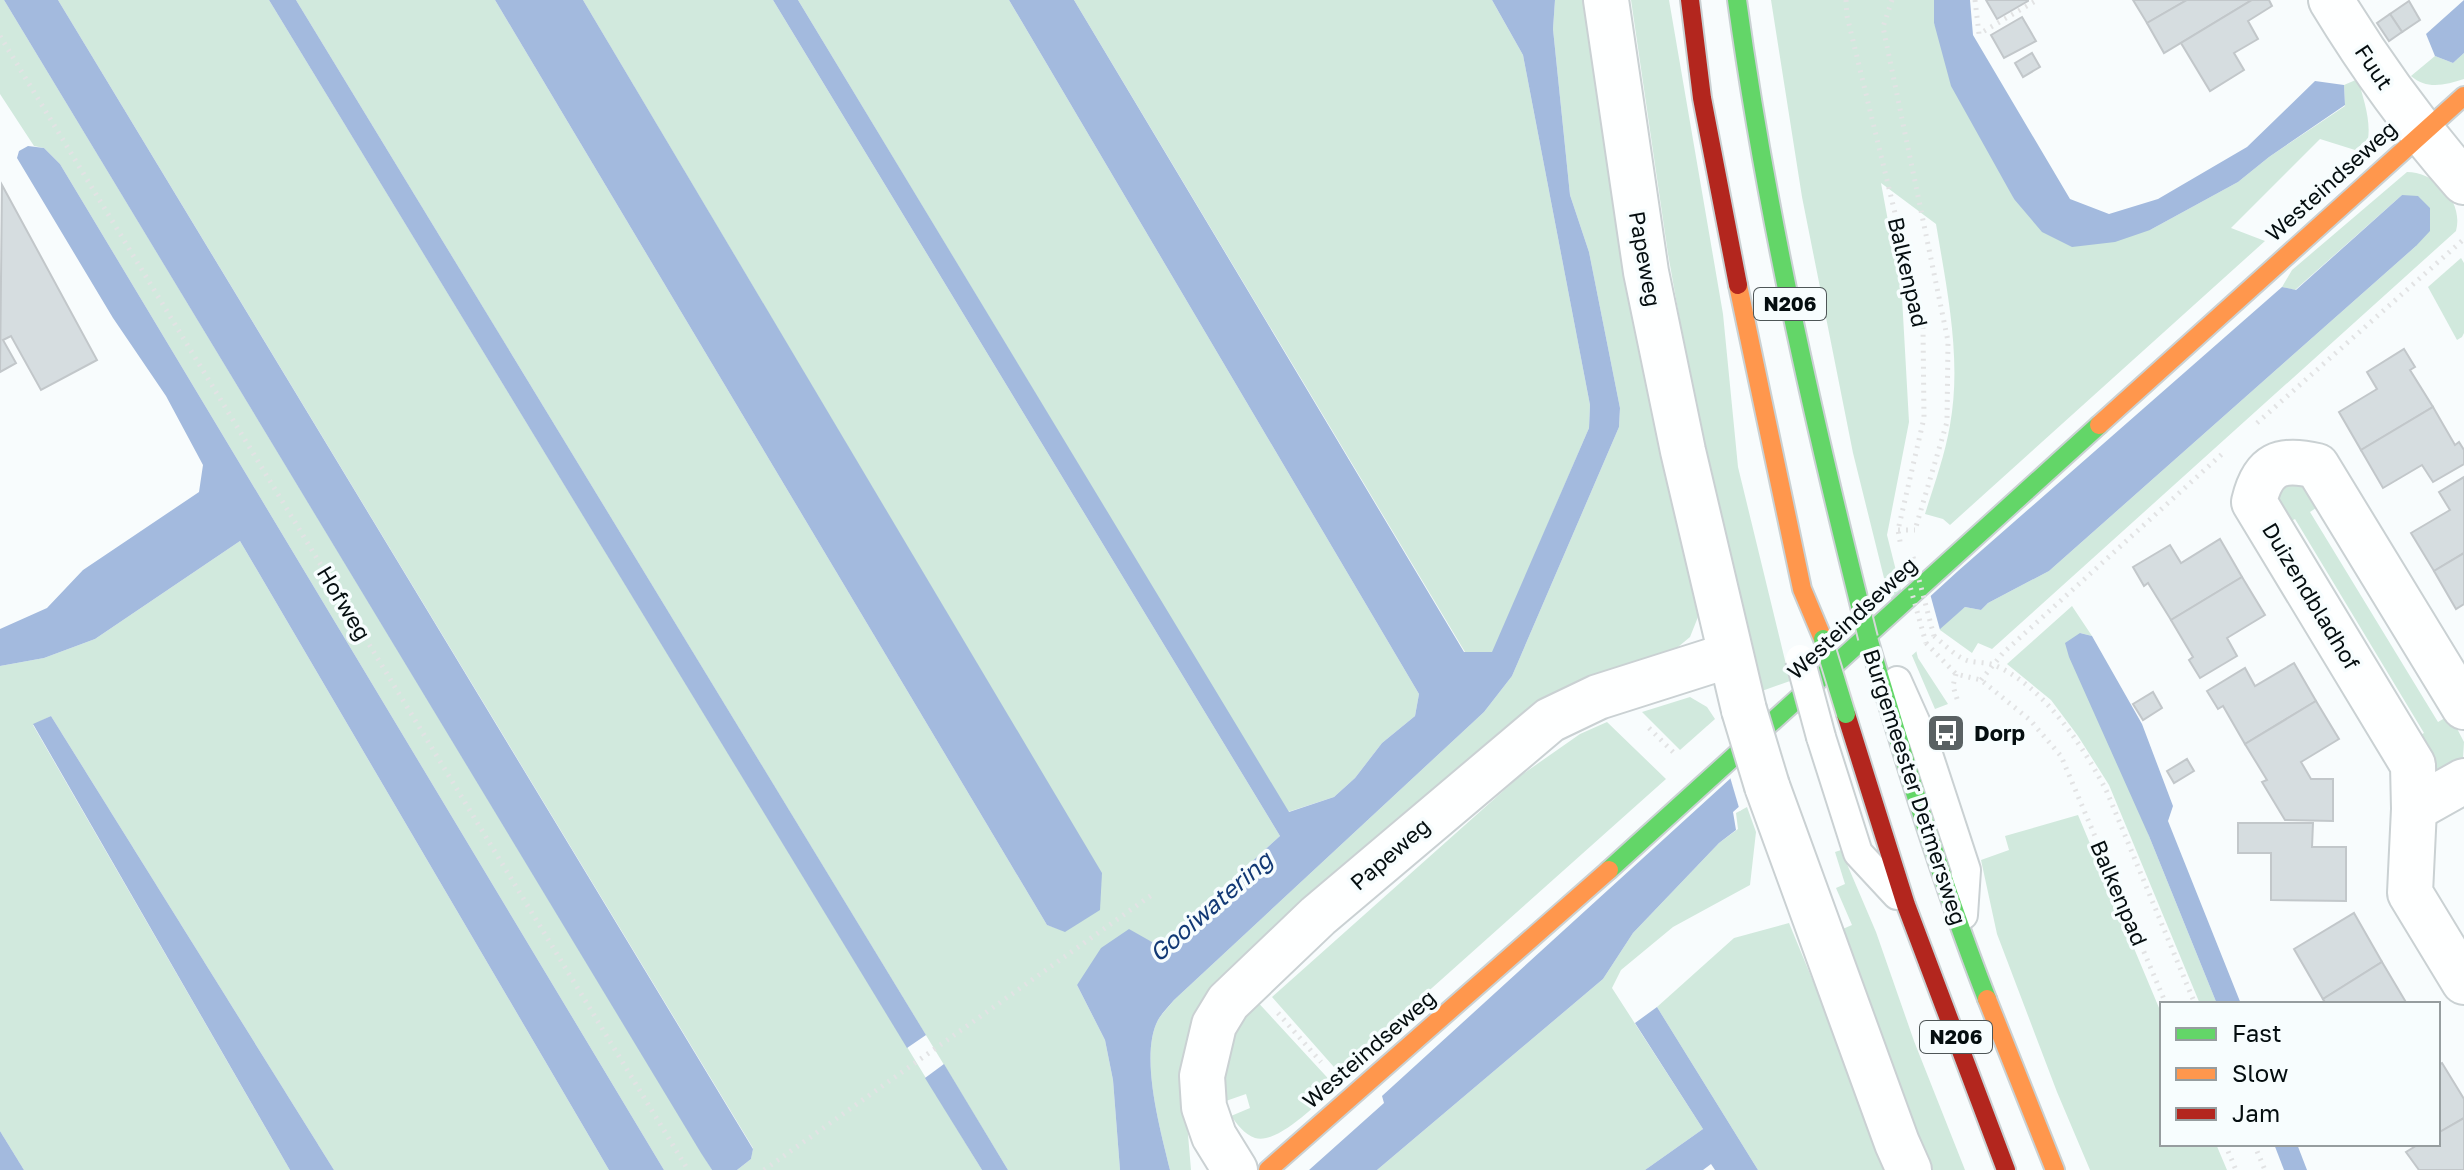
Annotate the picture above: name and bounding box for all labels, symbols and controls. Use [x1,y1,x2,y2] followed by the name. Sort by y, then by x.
[2350,39,2399,94] street label: Fuut
[2259,115,2402,247] street label: Westeindseweg
[1624,209,1667,309] street label: Papeweg
[1883,214,1934,329] street label: Balkenpad
[1754,288,1826,320] road number: N206
[2257,517,2366,674] street label: Duizendbladhof
[1781,551,1922,685] street label: Westeindseweg
[312,561,377,645] street label: Hofweg
[1858,646,1973,928] street label: Burgemeester Detmersweg
[1925,712,1967,754] bus stop icon: Dorp
[1974,719,2025,746] place label: Dorp
[1344,812,1435,895] street label: Papeweg
[2085,836,2154,950] street label: Balkenpad
[1143,843,1280,968] water label: Gooiwatering
[1297,984,1441,1114] street label: Westeindseweg
[2160,1002,2440,1146] legend
[2232,1018,2282,1047] text: Fast
[1920,1021,1992,1053] road number: N206
[2232,1058,2288,1087] text: Slow
[2232,1098,2280,1127] text: Jam

